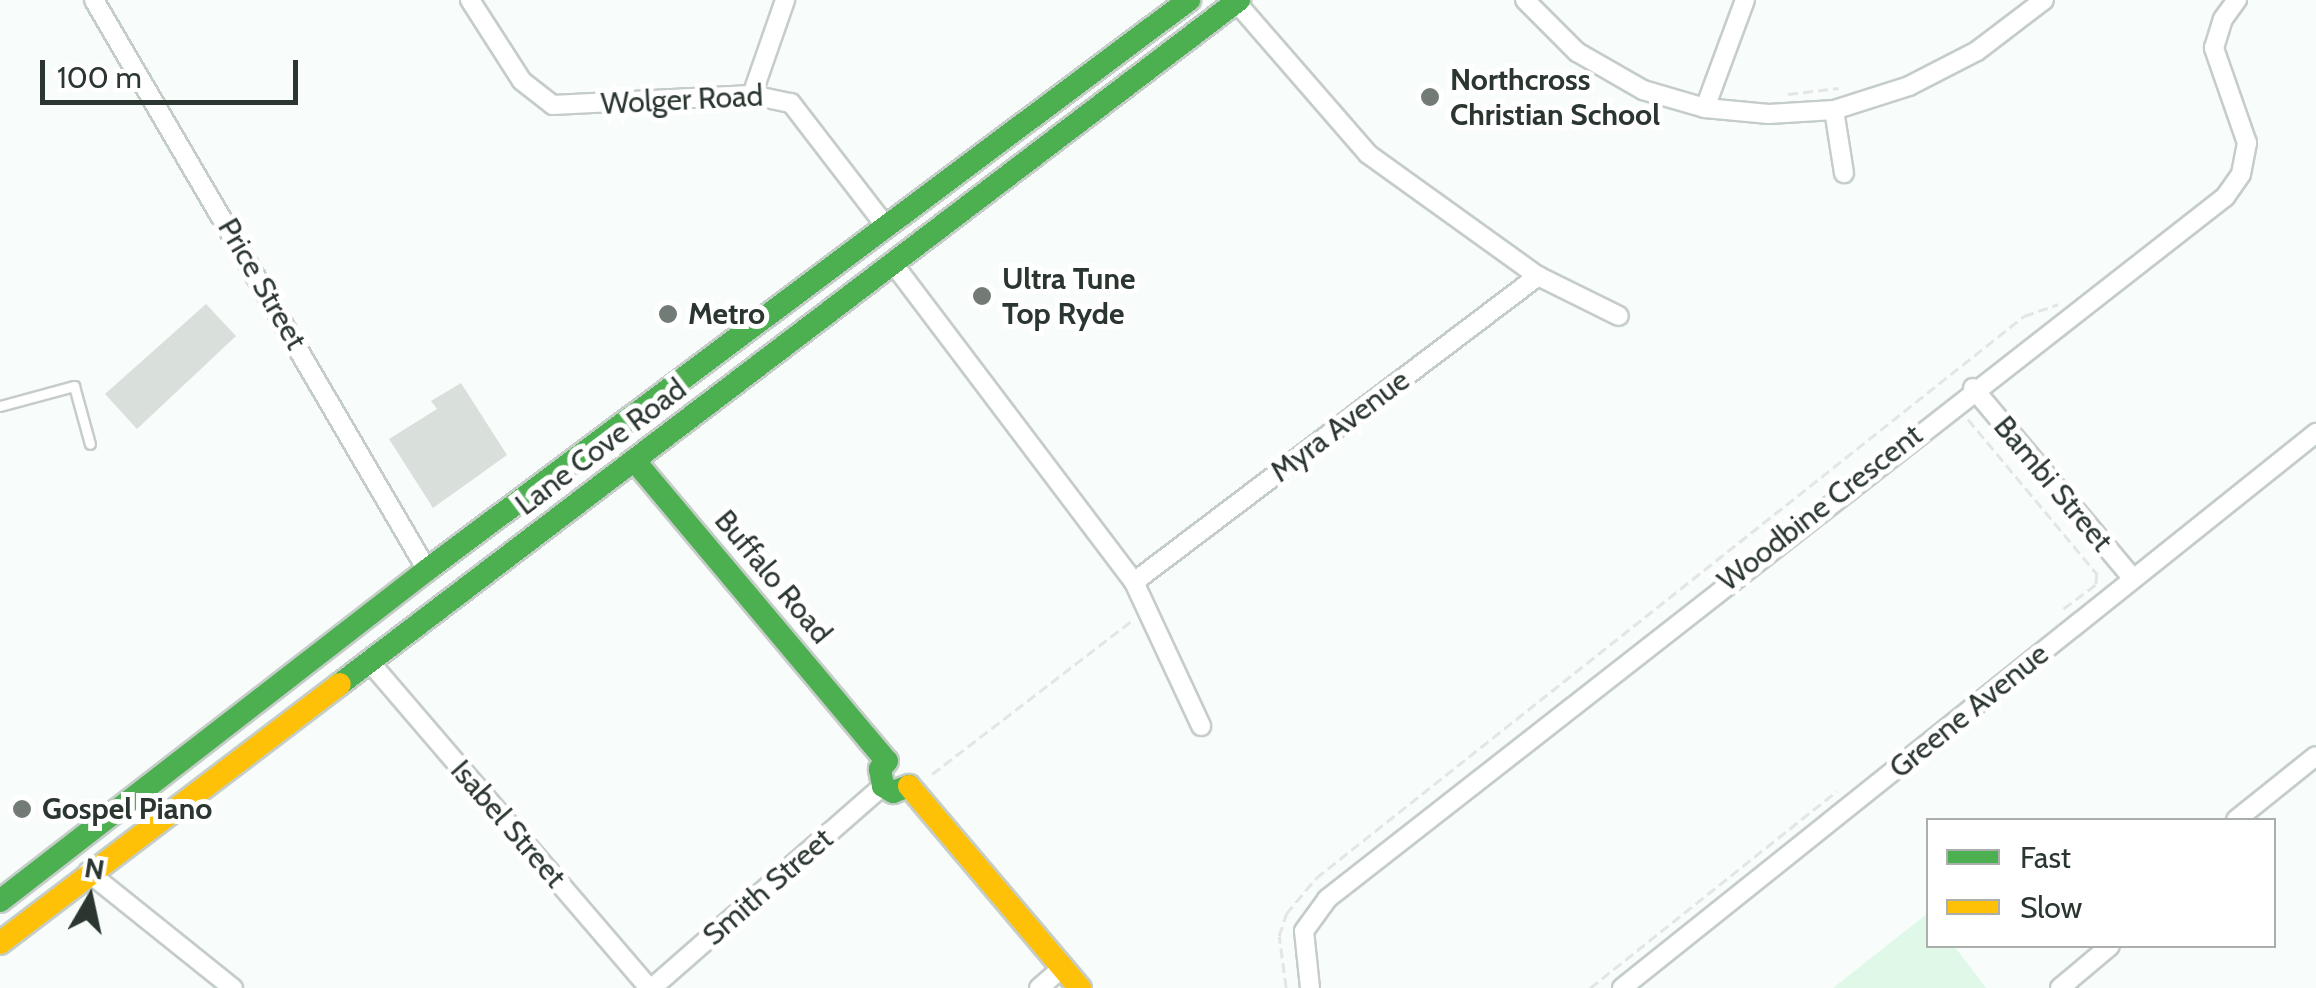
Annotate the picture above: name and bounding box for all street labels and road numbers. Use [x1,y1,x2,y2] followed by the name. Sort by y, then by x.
[600,78,764,122] street label: Wolger Road
[210,212,314,356] street label: Price Street
[1264,362,1416,490] street label: Myra Avenue
[509,371,693,523] street label: Lane Cove Road
[1986,409,2120,559] street label: Bambi Street
[1711,417,1929,599] street label: Woodbine Crescent
[707,503,839,651] street label: Buffalo Road
[1882,636,2056,786] street label: Greene Avenue
[443,753,573,895] street label: Isabel Street
[696,821,840,953] street label: Smith Street

